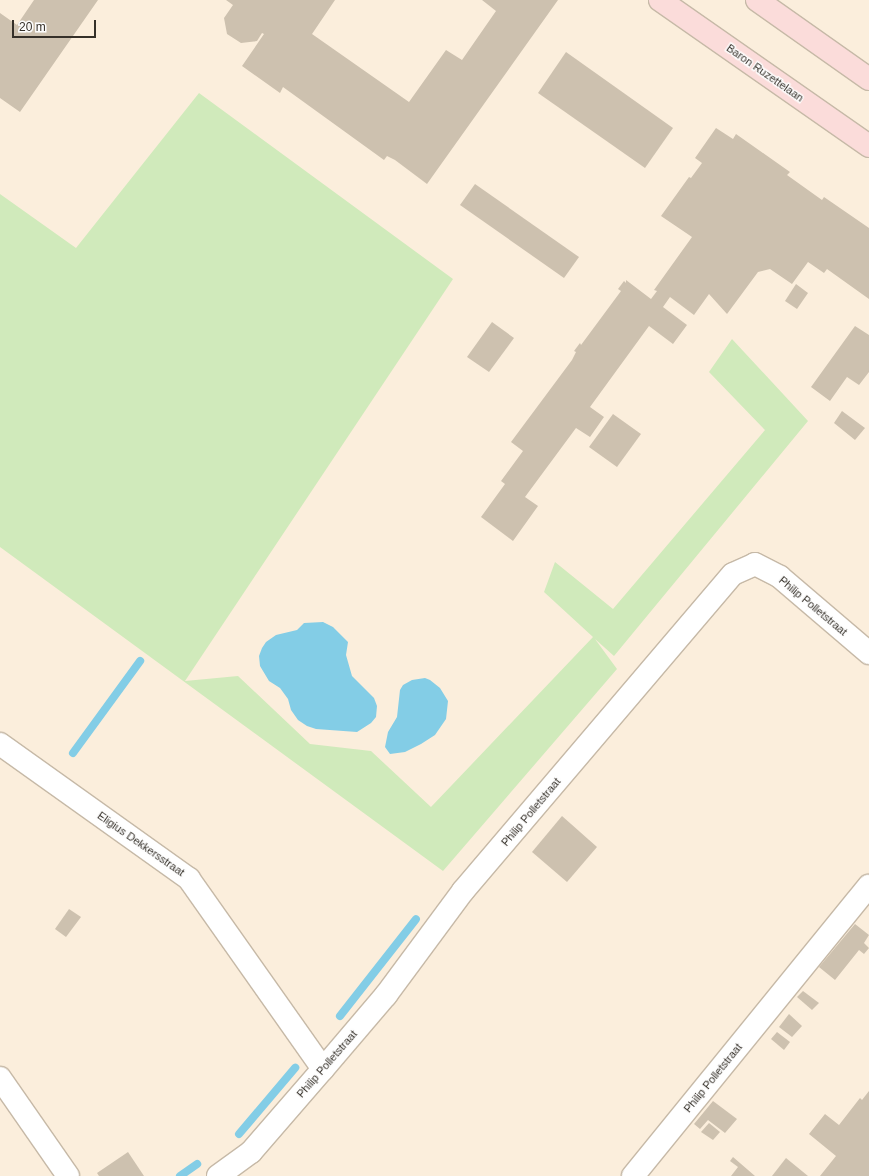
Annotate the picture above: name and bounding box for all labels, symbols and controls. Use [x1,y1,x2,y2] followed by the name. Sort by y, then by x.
[14,12,98,38] scale bar
[19,20,46,34] text: 20 m
[724,41,806,105] street label: Baron Ruzettelaan
[776,574,850,638] street label: Philip Polletstraat
[499,775,563,849] street label: Philip Polletstraat
[95,809,187,879] street label: Eligius Dekkersstraat
[294,1028,360,1100] street label: Philip Polletstraat
[681,1041,745,1115] street label: Philip Polletstraat

